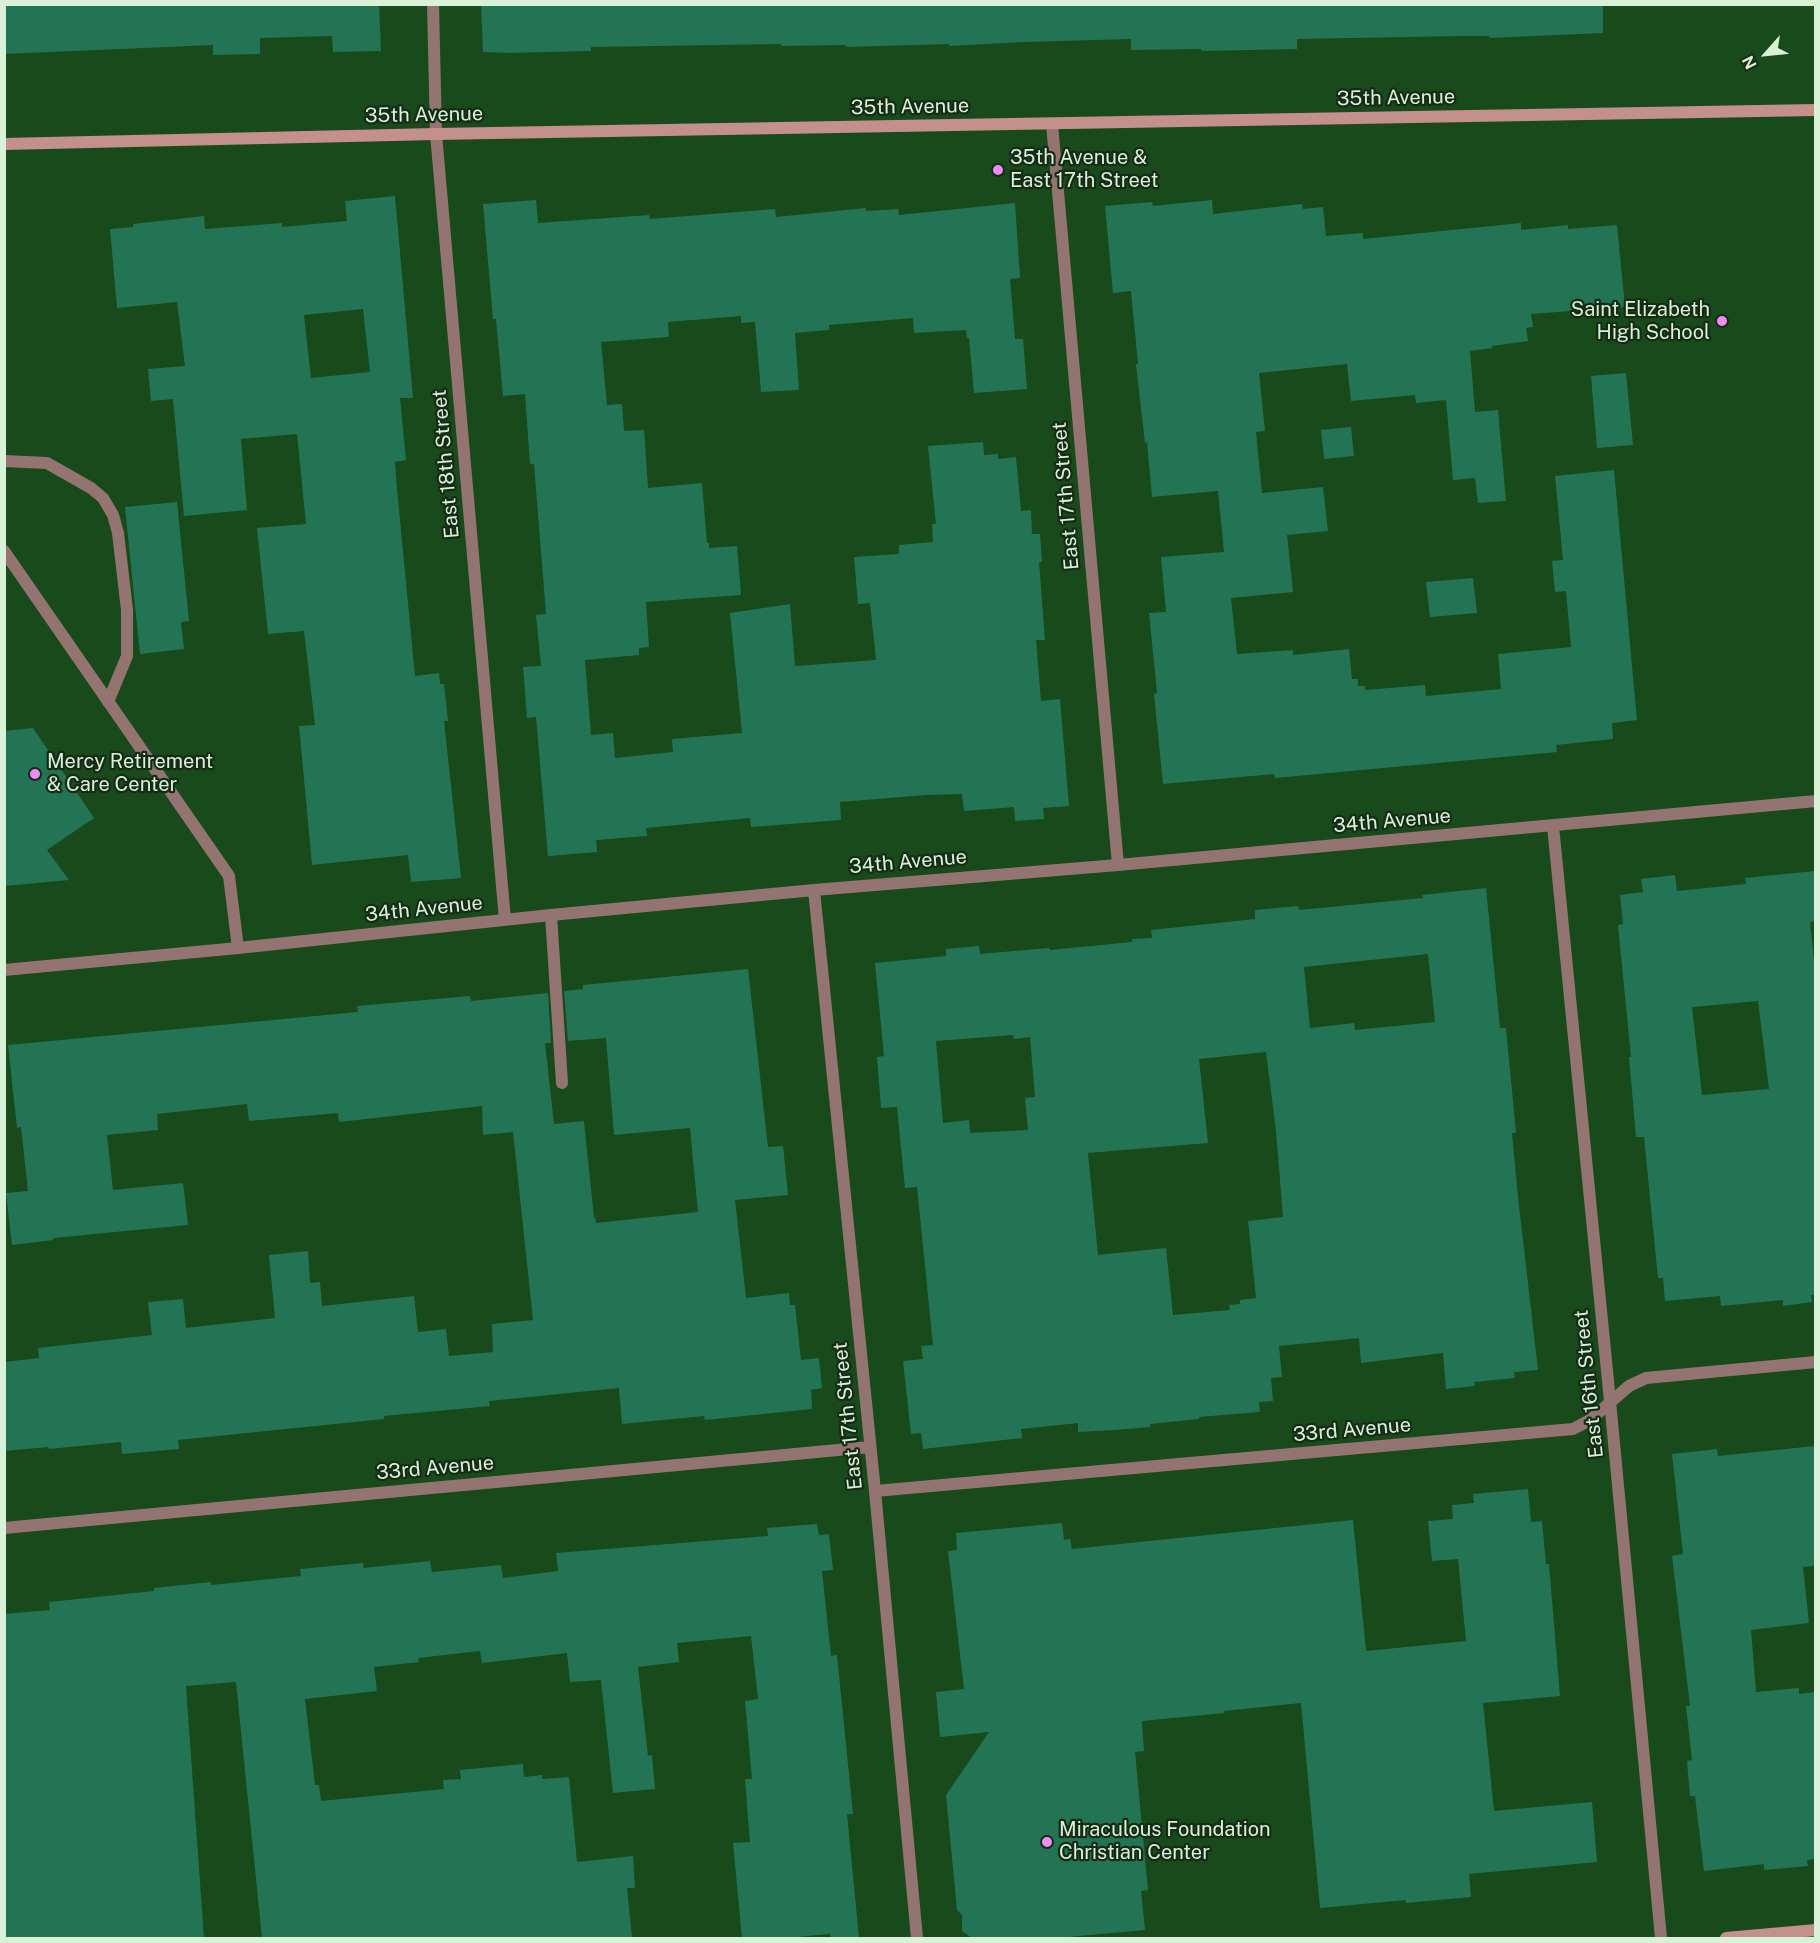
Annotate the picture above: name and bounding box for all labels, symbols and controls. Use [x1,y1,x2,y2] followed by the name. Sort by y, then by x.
[1736,24,1796,84] north arrow
[1738,53,1761,72] text: N
[1337,85,1455,111] street label: 35th Avenue
[851,94,969,120] street label: 35th Avenue
[365,102,483,128] street label: 35th Avenue
[1010,146,1159,193] place label: 35th Avenue & East 17th Street
[991,163,1005,177] marker: 35th Avenue & East 17th Street
[1571,298,1710,345] place label: Saint Elizabeth High School
[1715,314,1729,328] marker: Saint Elizabeth High School
[428,389,464,539] street label: East 18th Street
[1048,421,1084,571] street label: East 17th Street
[47,750,213,797] place label: Mercy Retirement & Care Center
[28,767,42,781] marker: Mercy Retirement & Care Center
[1332,804,1452,838] street label: 34th Avenue
[848,845,968,879] street label: 34th Avenue
[364,891,484,927] street label: 34th Avenue
[1569,1309,1609,1459] street label: East 16th Street
[828,1341,868,1491] street label: East 17th Street
[1292,1413,1412,1447] street label: 33rd Avenue
[375,1451,495,1485] street label: 33rd Avenue
[1059,1818,1271,1865] place label: Miraculous Foundation Christian Center
[1040,1835,1054,1849] marker: Miraculous Foundation Christian Center

